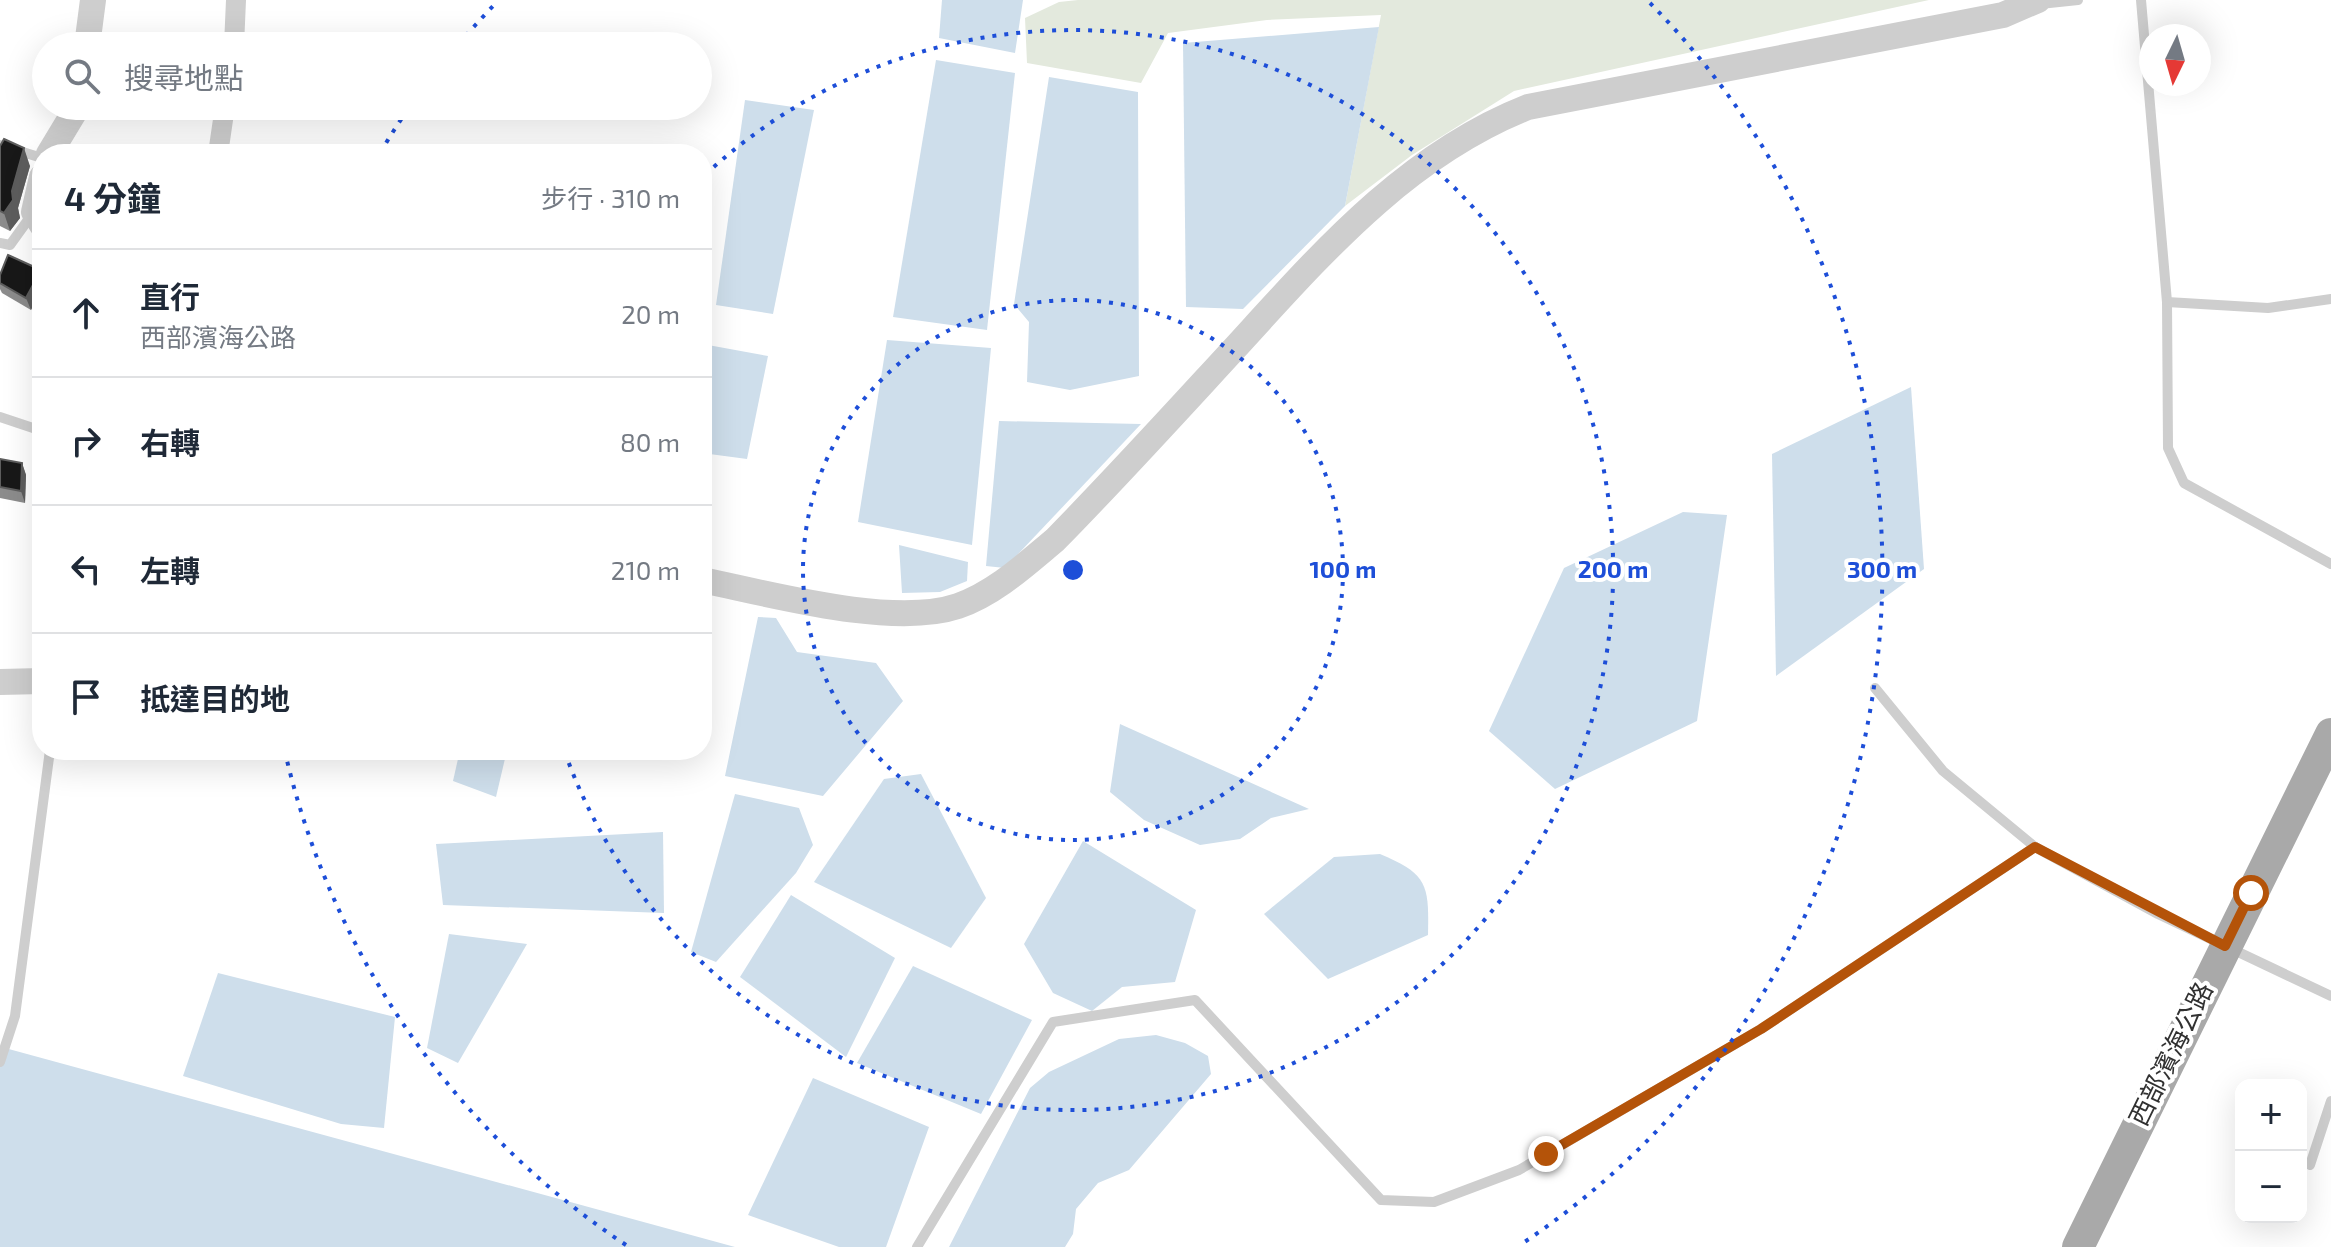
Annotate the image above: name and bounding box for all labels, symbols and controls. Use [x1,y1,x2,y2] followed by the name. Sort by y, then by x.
[2139,24,2211,96] north arrow
[32,32,712,120] search box
[60,54,104,98] icon: search
[124,59,244,95] text: 搜尋地點
[64,177,161,218] text: 4 分鐘
[541,182,680,213] text: 步行 · 310 m
[140,278,200,314] text: 直行
[64,291,108,335] icon: ahead
[621,298,680,329] text: 20 m
[140,321,296,352] text: 西部濱海公路
[64,419,108,463] icon: right
[140,424,200,460] text: 右轉
[620,426,680,457] text: 80 m
[64,547,108,591] icon: left
[140,552,200,588] text: 左轉
[611,554,680,585] text: 210 m
[1310,554,1376,583] text: 100 m
[1578,554,1648,583] text: 200 m
[1847,554,1917,583] text: 300 m
[1059,556,1087,584] centre of rings
[64,675,108,719] icon: arrive
[140,680,290,716] text: 抵達目的地
[2233,875,2269,911] route start
[2122,976,2218,1130] street label: 西部濱海公路
[2235,1079,2307,1223] map controls
[2235,1079,2307,1151] button: +
[1528,1136,1564,1172] route end
[2235,1151,2307,1223] button: −

